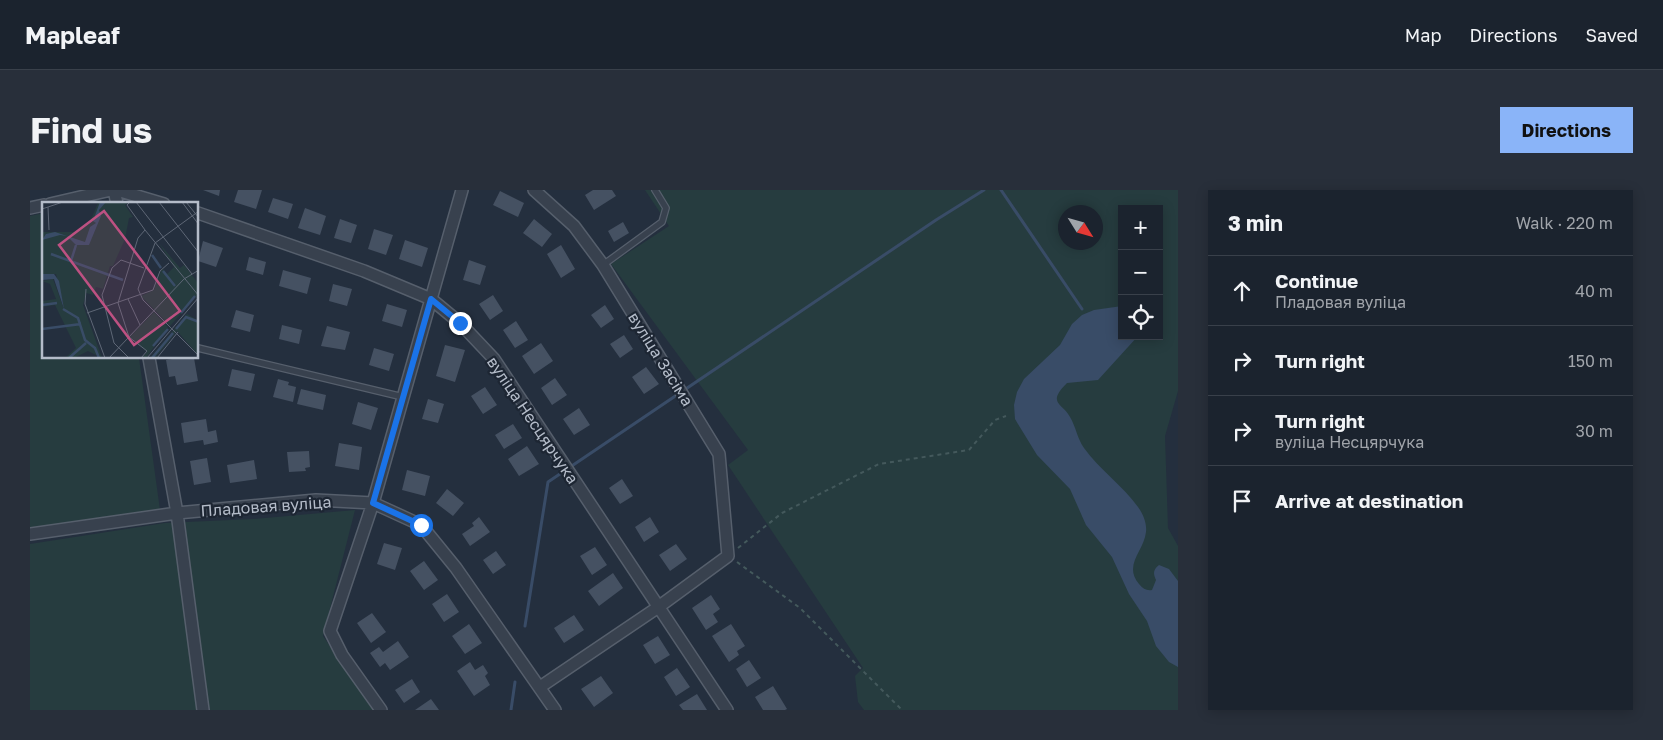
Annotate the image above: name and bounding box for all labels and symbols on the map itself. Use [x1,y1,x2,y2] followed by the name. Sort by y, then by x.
[42,202,199,359] inset map
[1058,205,1103,250] north arrow
[624,308,698,410] street label: вуліца Засіма
[449,312,472,335] route end
[483,353,583,487] street label: вуліца Несцярчука
[200,491,332,521] street label: Пладовая вуліца
[410,514,433,537] route start

